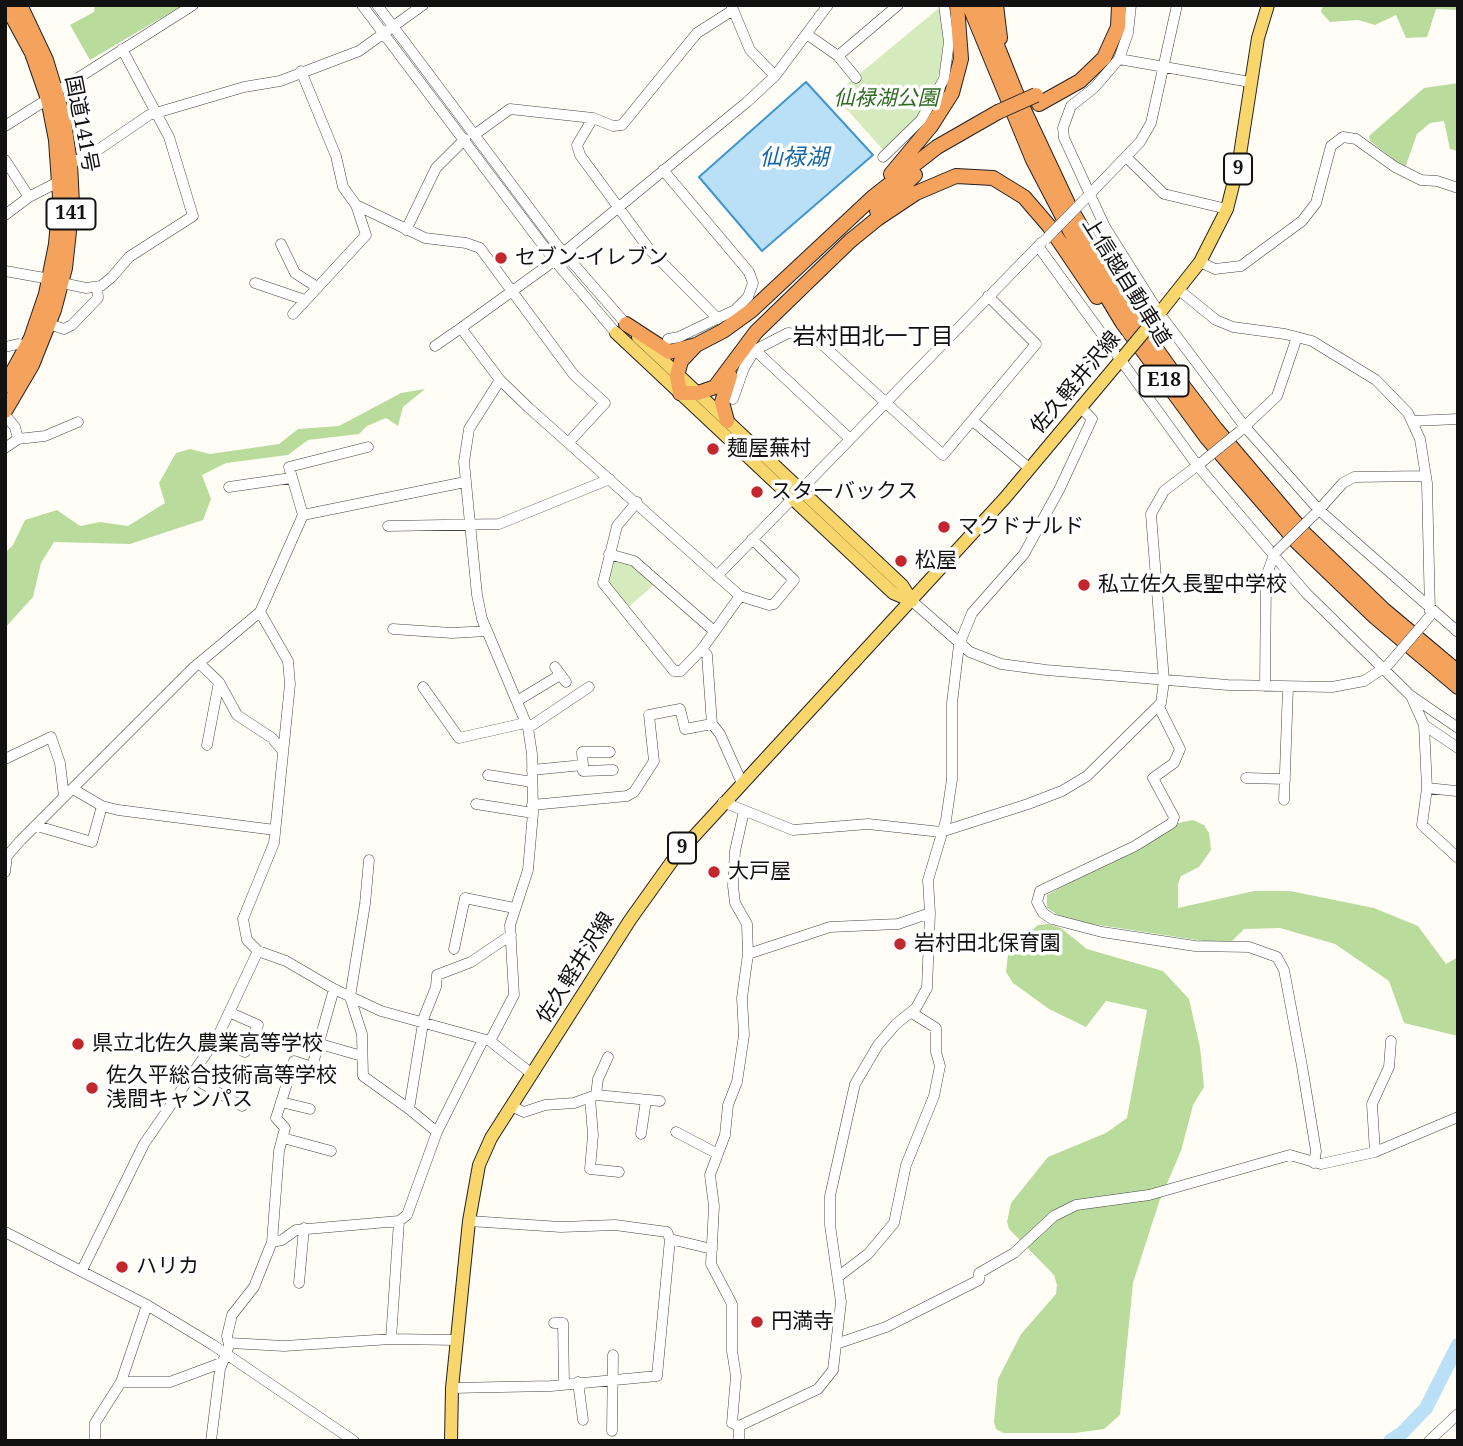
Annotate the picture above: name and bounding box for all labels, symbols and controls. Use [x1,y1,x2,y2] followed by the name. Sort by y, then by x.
[59,73,103,175] street label: 国道141号
[834,86,938,112] park label: 仙禄湖公園
[760,144,828,172] water label: 仙禄湖
[1224,154,1252,184] road number: 9
[46,198,96,230] road number: 141
[1076,213,1176,351] street label: 上信越自動車道
[515,245,669,271] place label: セブン-イレブン
[493,250,509,266] marker: セブン-イレブン
[793,323,953,351] district label: 岩村田北一丁目
[1026,327,1126,439] street label: 佐久軽井沢線
[1140,366,1188,396] road number: E18
[727,436,811,462] place label: 麺屋蕪村
[705,441,721,457] marker: 麺屋蕪村
[771,479,918,505] place label: スターバックス
[749,484,765,500] marker: スターバックス
[958,514,1084,540] place label: マクドナルド
[936,519,952,535] marker: マクドナルド
[915,548,957,574] place label: 松屋
[893,553,909,569] marker: 松屋
[1098,572,1287,598] place label: 私立佐久長聖中学校
[1076,577,1092,593] marker: 私立佐久長聖中学校
[668,832,696,863] road number: 9
[728,859,791,885] place label: 大戸屋
[706,864,722,880] marker: 大戸屋
[532,908,620,1028] street label: 佐久軽井沢線
[914,931,1061,957] place label: 岩村田北保育園
[892,936,908,952] marker: 岩村田北保育園
[92,1031,323,1057] place label: 県立北佐久農業高等学校
[70,1036,86,1052] marker: 県立北佐久農業高等学校
[106,1063,337,1113] place label: 佐久平総合技術高等学校 浅間キャンパス
[84,1080,100,1096] marker: 佐久平総合技術高等学校 浅間キャンパス
[136,1254,199,1280] place label: ハリカ
[114,1259,130,1275] marker: ハリカ
[771,1309,834,1335] place label: 円満寺
[749,1314,765,1330] marker: 円満寺

